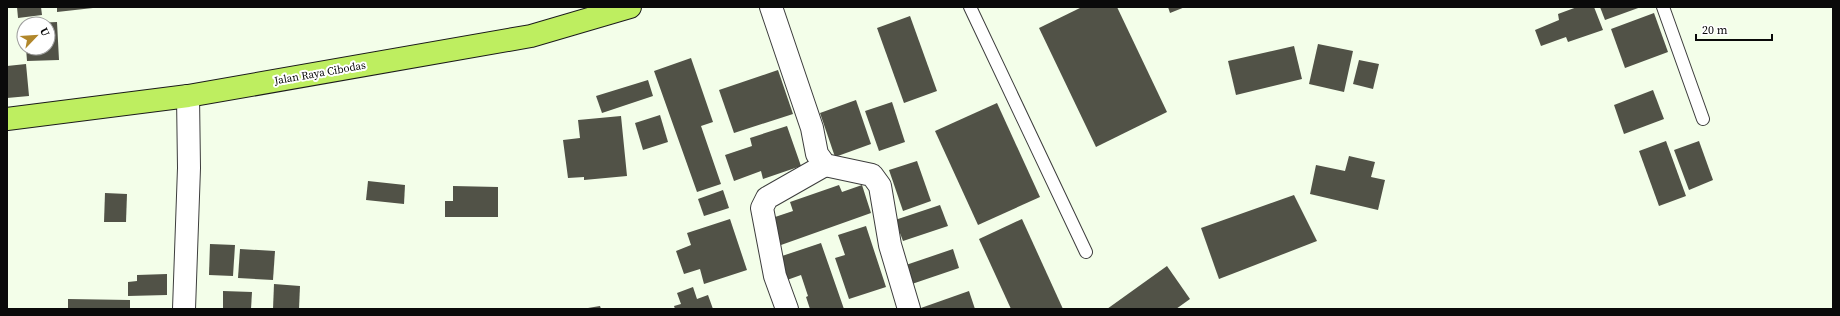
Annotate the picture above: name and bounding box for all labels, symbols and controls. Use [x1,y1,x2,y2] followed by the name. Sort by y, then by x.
[16,16,56,56] north arrow
[1696,16,1772,42] scale bar
[1702,22,1728,38] text: 20 m
[36,25,53,39] text: U
[272,58,367,89] street label: Jalan Raya Cibodas

